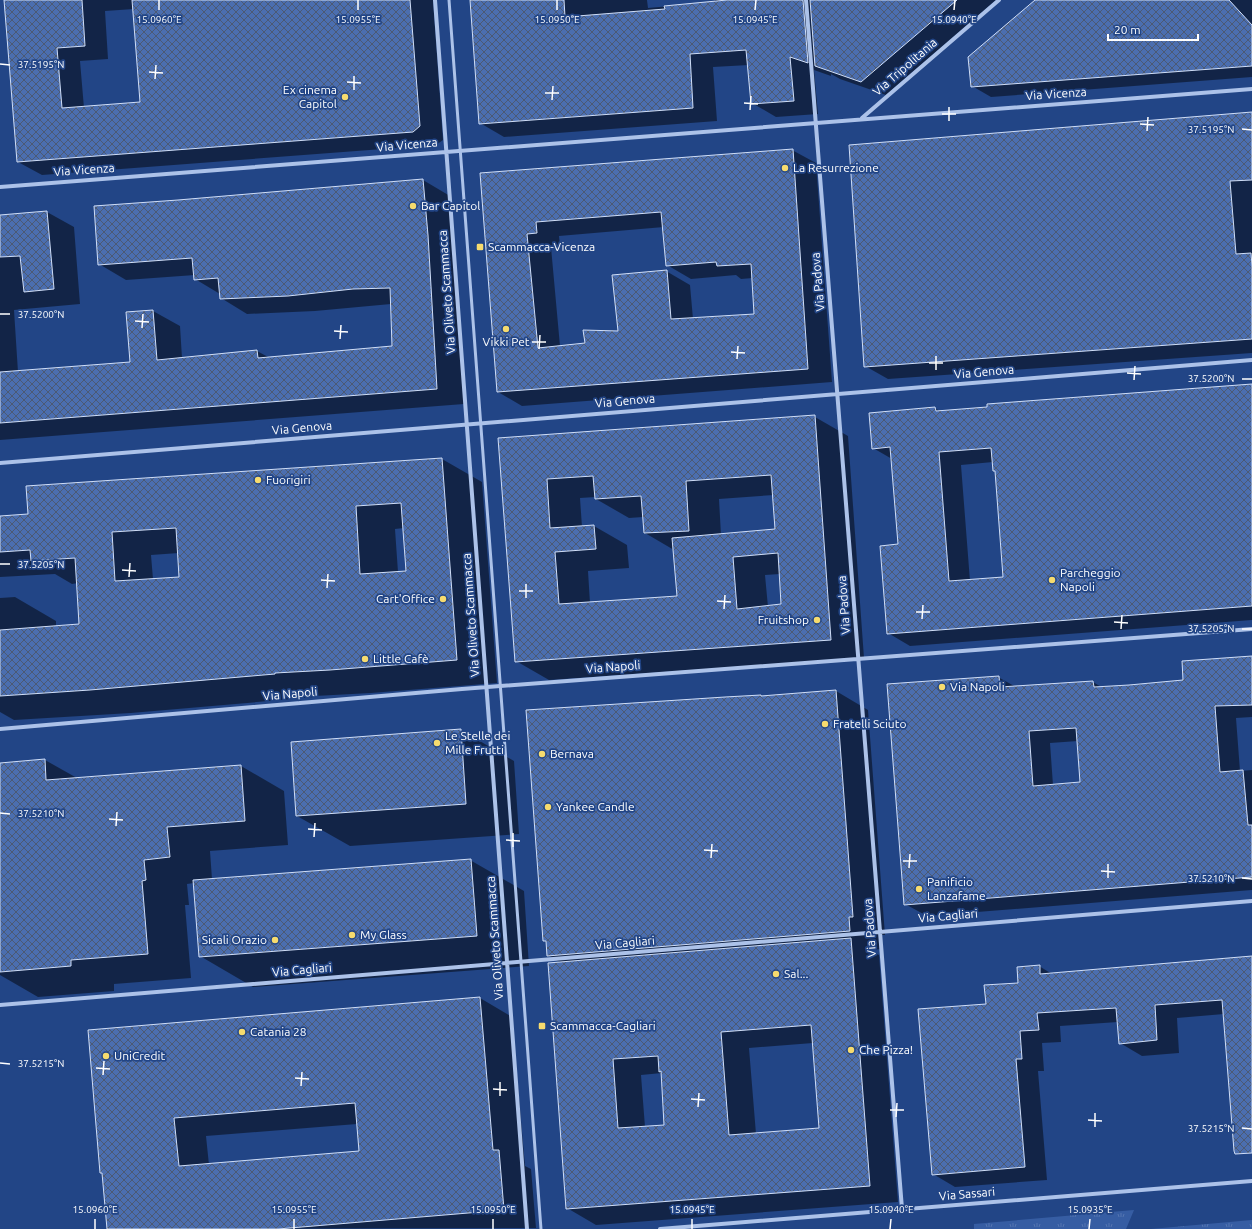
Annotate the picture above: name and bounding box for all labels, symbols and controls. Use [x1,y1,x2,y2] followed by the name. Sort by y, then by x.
[136,14,182,25] text: 15.0960°E
[335,14,381,25] text: 15.0955°E
[534,14,580,25] text: 15.0950°E
[732,14,778,25] text: 15.0945°E
[931,14,977,25] text: 15.0940°E
[1108,16,1198,42] scale bar
[1114,23,1141,36] text: 20 m
[870,35,939,98] street label: Via Tripolitania
[18,59,64,70] text: 37.5195°N
[283,83,337,110] place label: Ex cinema Capitol
[1025,85,1087,102] street label: Via Vicenza
[340,92,350,102] marker: Ex cinema Capitol
[1188,124,1234,135] text: 37.5195°N
[376,135,438,154] street label: Via Vicenza
[53,161,115,178] street label: Via Vicenza
[793,161,879,174] place label: La Resurrezione
[780,163,790,173] marker: La Resurrezione
[421,199,480,212] place label: Bar Capitol
[408,201,418,211] marker: Bar Capitol
[436,230,457,354] street label: Via Oliveto Scammacca
[488,240,595,253] place label: Scammacca-Vicenza
[475,242,485,252] marker: Scammacca-Vicenza
[808,252,827,312] street label: Via Padova
[18,309,64,320] text: 37.5200°N
[501,324,511,334] marker: Vikki Pet
[483,335,530,348] place label: Vikki Pet
[953,362,1015,381] street label: Via Genova
[1188,373,1234,384] text: 37.5200°N
[594,391,656,410] street label: Via Genova
[271,418,333,437] street label: Via Genova
[266,473,311,486] place label: Fuorigiri
[253,475,263,485] marker: Fuorigiri
[460,553,481,677] street label: Via Oliveto Scammacca
[18,559,64,570] text: 37.5205°N
[1060,566,1121,593] place label: Parcheggio Napoli
[835,575,852,635] street label: Via Padova
[1047,575,1057,585] marker: Parcheggio Napoli
[376,592,435,605] place label: Cart'Office
[438,594,448,604] marker: Cart'Office
[758,613,809,626] place label: Fruitshop
[812,615,822,625] marker: Fruitshop
[1188,623,1234,634] text: 37.5205°N
[373,652,429,665] place label: Little Cafè
[360,654,370,664] marker: Little Cafè
[585,658,641,675] street label: Via Napoli
[950,680,1005,693] place label: Via Napoli
[937,682,947,692] marker: Via Napoli
[262,685,318,702] street label: Via Napoli
[833,717,906,730] place label: Fratelli Sciuto
[820,719,830,729] marker: Fratelli Sciuto
[445,729,510,756] place label: Le Stelle dei Mille Frutti
[432,738,442,748] marker: Le Stelle dei Mille Frutti
[550,747,594,760] place label: Bernava
[537,749,547,759] marker: Bernava
[556,800,635,813] place label: Yankee Candle
[543,802,553,812] marker: Yankee Candle
[18,808,64,819] text: 37.5210°N
[1188,873,1234,884] text: 37.5210°N
[927,875,986,902] place label: Panificio Lanzafame
[484,876,505,1000] street label: Via Oliveto Scammacca
[914,884,924,894] marker: Panificio Lanzafame
[861,898,878,958] street label: Via Padova
[918,906,978,925] street label: Via Cagliari
[360,928,407,941] place label: My Glass
[347,930,357,940] marker: My Glass
[202,933,267,946] place label: Sicali Orazio
[595,933,655,952] street label: Via Cagliari
[270,935,280,945] marker: Sicali Orazio
[272,960,332,979] street label: Via Cagliari
[784,967,809,980] place label: Sal...
[771,969,781,979] marker: Sal...
[550,1019,656,1032] place label: Scammacca-Cagliari
[537,1021,547,1031] marker: Scammacca-Cagliari
[250,1025,307,1038] place label: Catania 28
[237,1027,247,1037] marker: Catania 28
[859,1043,913,1056] place label: Che Pizza!
[846,1045,856,1055] marker: Che Pizza!
[114,1049,165,1062] place label: UniCredit
[101,1051,111,1061] marker: UniCredit
[18,1058,64,1069] text: 37.5215°N
[1188,1123,1234,1134] text: 37.5215°N
[938,1185,996,1202] street label: Via Sassari
[72,1204,118,1215] text: 15.0960°E
[271,1204,317,1215] text: 15.0955°E
[470,1204,516,1215] text: 15.0950°E
[669,1204,715,1215] text: 15.0945°E
[868,1204,914,1215] text: 15.0940°E
[1067,1204,1113,1215] text: 15.0935°E

